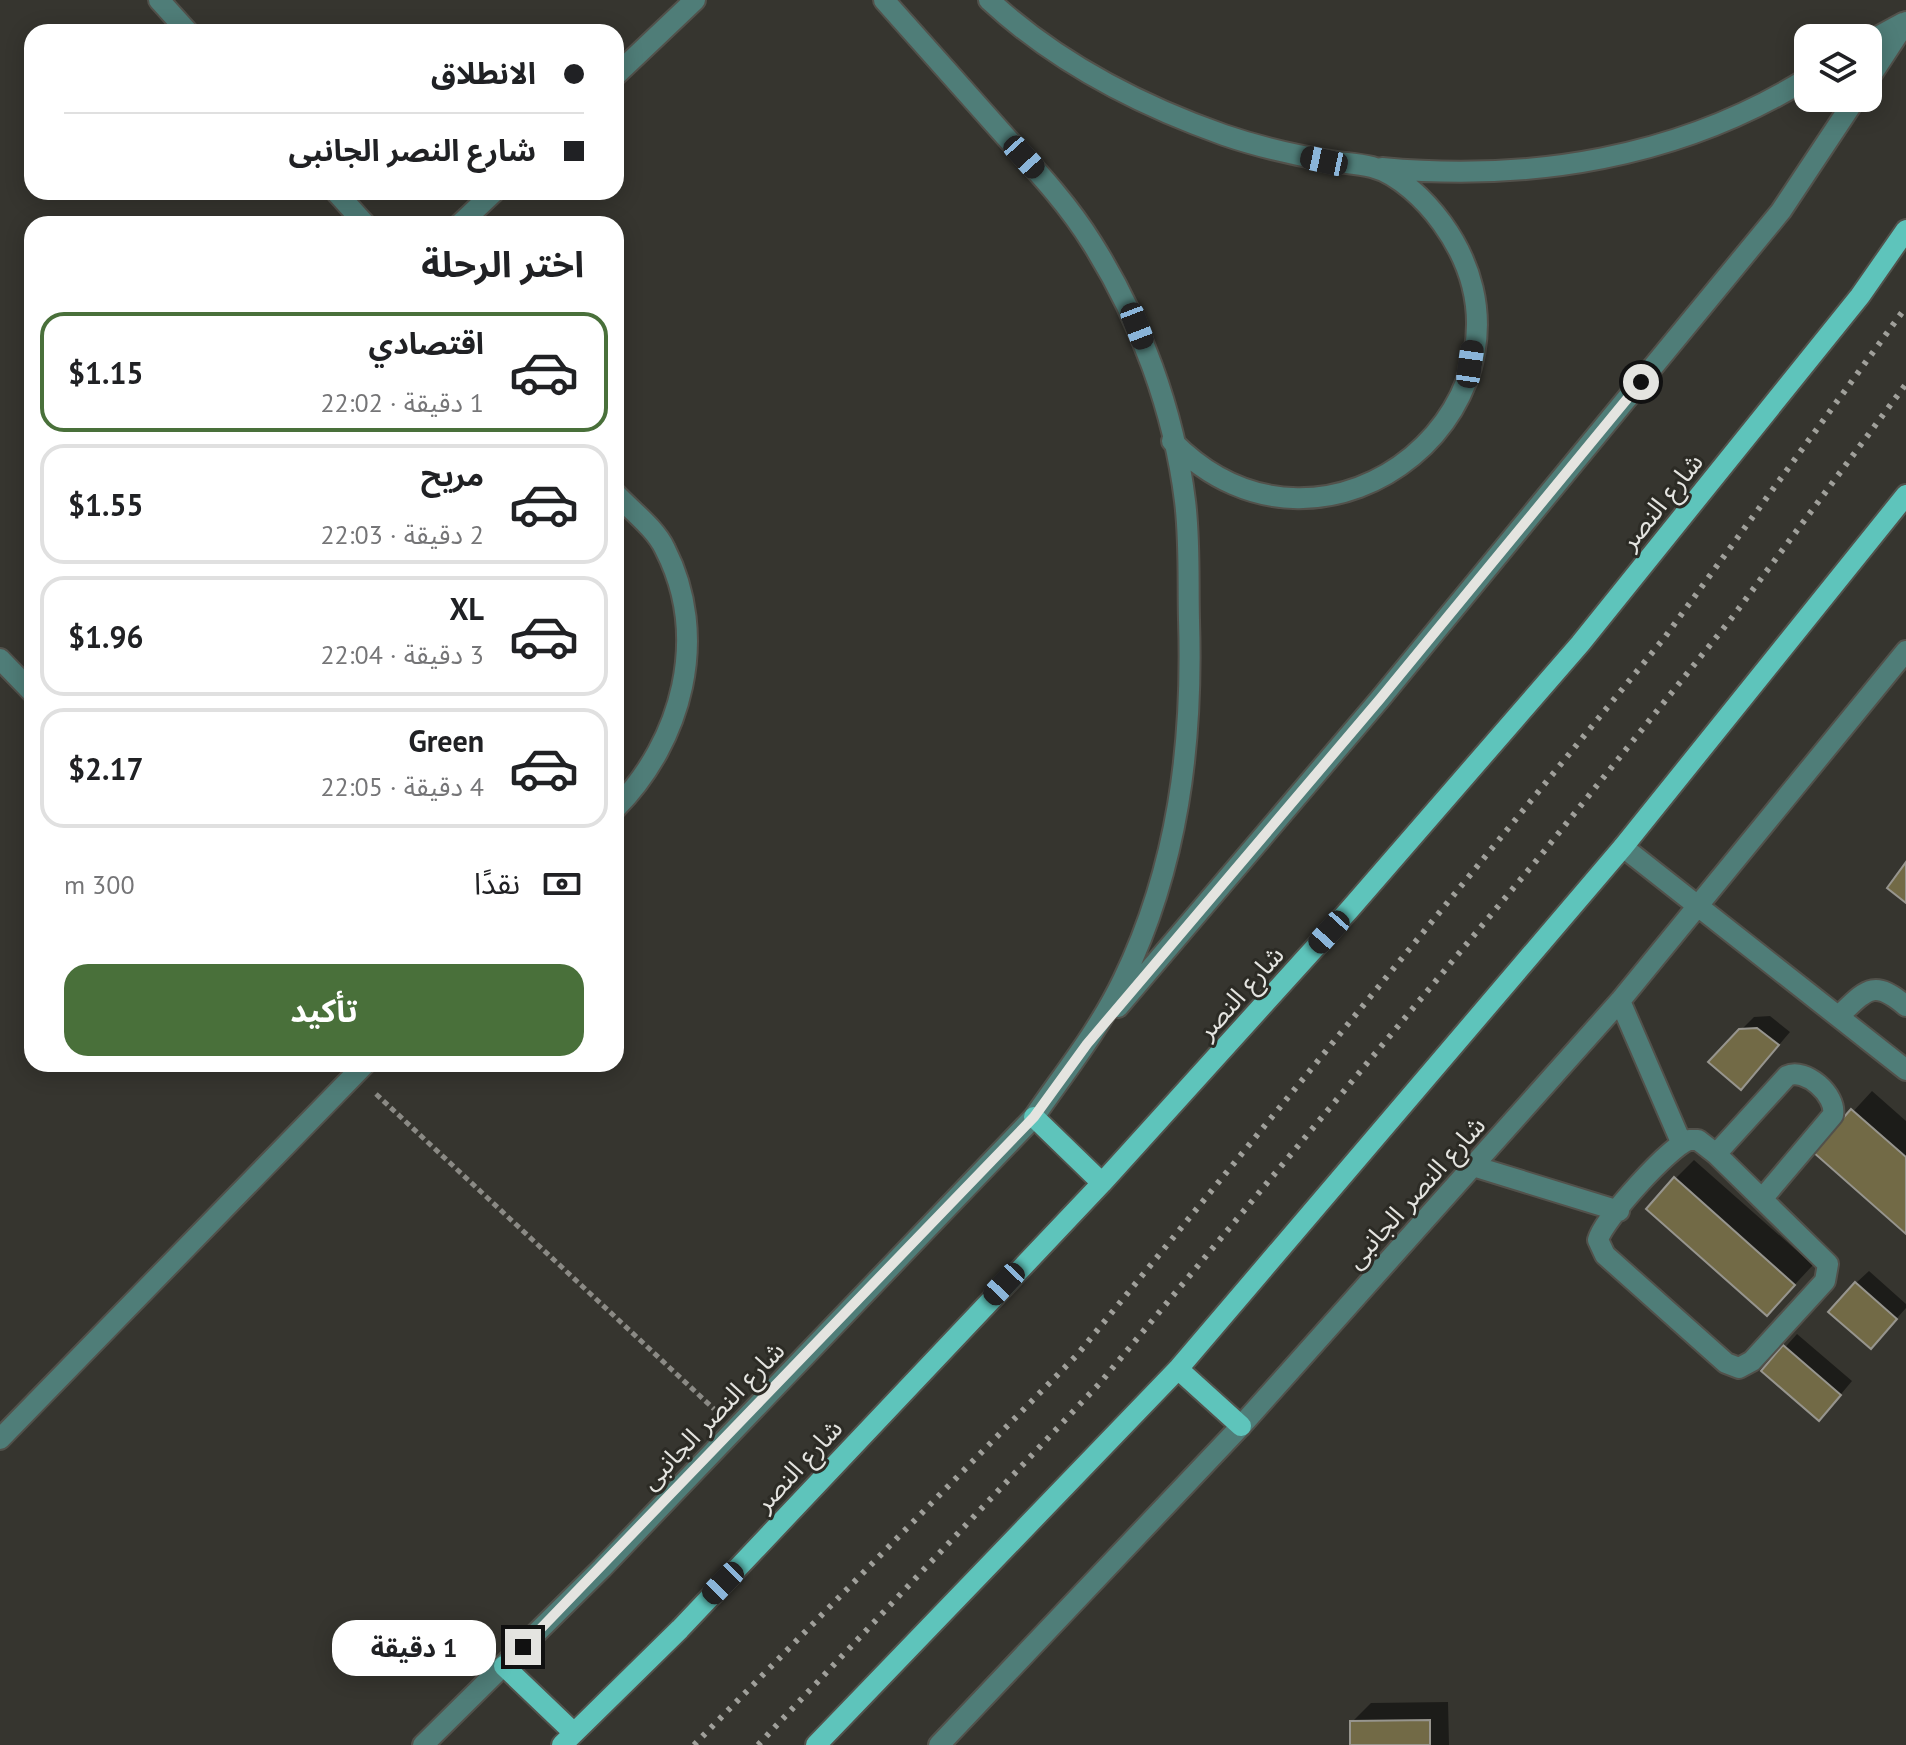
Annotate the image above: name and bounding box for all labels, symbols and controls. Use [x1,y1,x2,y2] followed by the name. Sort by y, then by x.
[1794,24,1882,112] map controls
[1794,24,1882,112] button: layers
[431,53,536,92] text: الانطلاق
[288,130,536,169] text: شارع النصر الجانبى
[999,131,1049,183] car
[1298,144,1350,178] car
[421,240,584,287] text: اختر الرحلة
[1117,299,1157,353] car
[369,323,484,362] text: اقتصادي
[508,336,580,408] icon: car
[1455,339,1485,389] car
[68,353,143,392] text: $1.15
[1623,364,1659,400] route start
[320,386,484,419] text: 1 دقيقة · 22:02
[1612,446,1712,559] street label: شارع النصر
[421,455,484,494] text: مريح
[508,468,580,540] icon: car
[68,485,143,524] text: $1.55
[320,518,484,551] text: 2 دقيقة · 22:03
[450,589,484,628] text: XL
[508,600,580,672] icon: car
[68,617,143,656] text: $1.96
[320,638,484,671] text: 3 دقيقة · 22:04
[409,721,484,760] text: Green
[508,732,580,804] icon: car
[68,749,143,788] text: $2.17
[320,770,484,803] text: 4 دقيقة · 22:05
[540,862,584,906] icon: cash
[474,863,520,902] text: نقدًا
[64,868,135,901] text: 300 m
[1304,906,1354,958] car
[1189,938,1293,1048] street label: شارع النصر
[64,964,584,1056] button: تأكيد
[1338,1109,1494,1277] street label: شارع النصر الجانبى
[979,1258,1029,1310] car
[633,1334,793,1498] street label: شارع النصر الجانبى
[746,1412,851,1521] street label: شارع النصر
[698,1557,748,1609] car
[331,1619,495,1675] callout: 1 دقيقة
[505,1629,541,1665] route end
[371,1631,457,1664] text: 1 دقيقة

